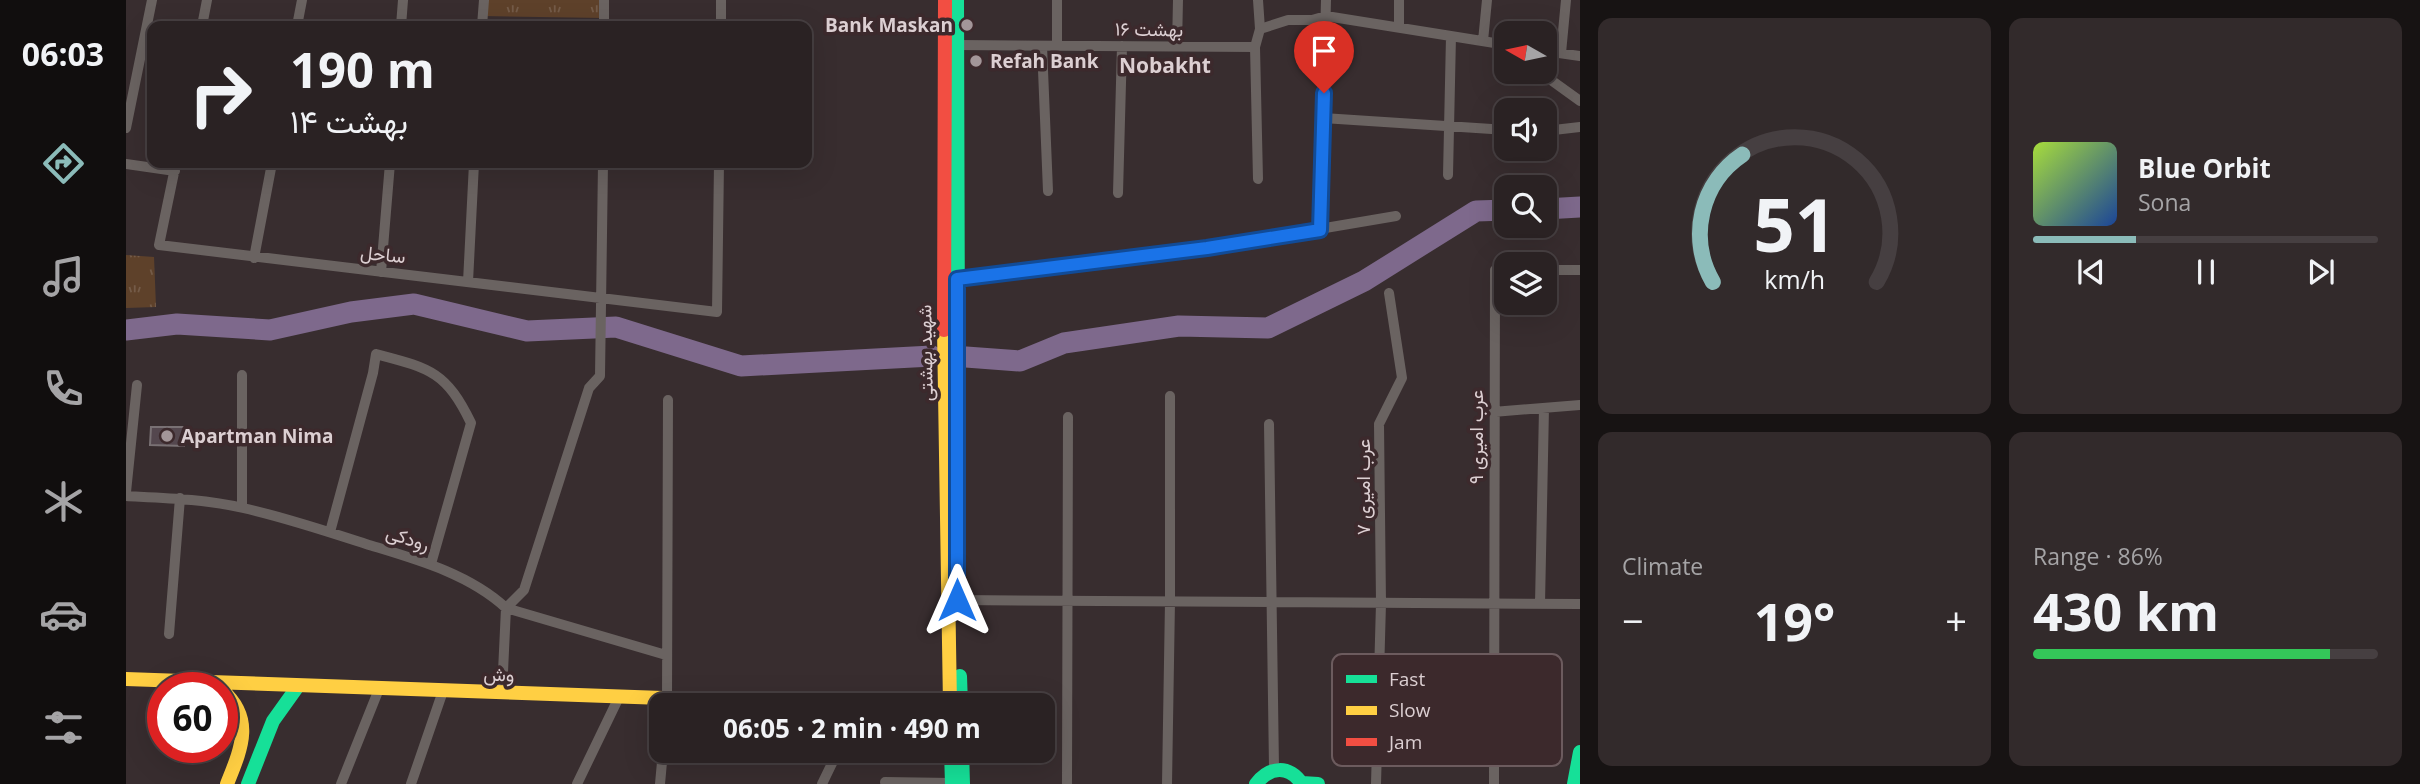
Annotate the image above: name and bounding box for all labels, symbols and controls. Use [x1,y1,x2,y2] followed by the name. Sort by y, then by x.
[825,12,953,38] place label: Bank Maskan
[1115,15,1183,43] street label: ۱۶ بهشت
[959,17,975,33] marker: Bank Maskan
[1294,21,1354,93] pin
[1494,21,1558,84] north arrow
[1494,21,1557,315] map controls
[22,32,104,75] text: 06:03
[1305,32,1343,70] icon: arrive
[290,36,435,102] text: 190 m
[990,48,1099,74] place label: Refah Bank
[175,49,266,140] icon: right
[1119,51,1211,79] district label: Nobakht
[968,53,984,69] marker: Refah Bank
[1494,98,1557,161] button: sound
[290,99,408,142] text: بهشت ۱۴
[39,139,88,188] icon: directions
[2138,150,2271,186] text: Blue Orbit
[1494,175,1557,238] button: search
[1753,175,1836,274] text: 51
[2138,186,2191,218] text: Sona
[359,239,407,269] street label: ساحل
[39,252,88,301] icon: music
[1494,252,1557,315] button: layers
[2072,253,2110,291] icon: previous
[2187,253,2225,291] icon: pause
[2302,253,2340,291] icon: next
[1764,262,1825,296] text: km/h
[911,304,939,402] street label: شهید بهشتی
[39,364,88,413] icon: phone
[1463,390,1489,484] street label: ۹ عرب امیری
[181,423,333,449] place label: Apartman Nima
[159,428,175,444] marker: Apartman Nima
[1350,439,1376,535] street label: ۷ عرب امیری
[39,477,88,526] icon: climate
[383,519,433,557] street label: رودکی
[2033,540,2163,572] text: Range · 86%
[1622,550,1703,582] text: Climate
[920,563,994,637] position arrow
[2033,575,2219,646] text: 430 km
[1754,585,1835,656] text: 19°
[39,590,88,639] icon: car
[1622,594,1644,646] text: −
[1945,594,1967,646] text: +
[1332,654,1562,766] legend
[483,660,515,688] street label: وش
[1389,666,1425,692] text: Fast
[147,672,238,763] speed limit sign: 60
[1389,697,1431,723] text: Slow
[39,703,88,752] icon: filters
[723,710,981,746] text: 06:05 · 2 min · 490 m
[1387,729,1422,755] text: Jam

